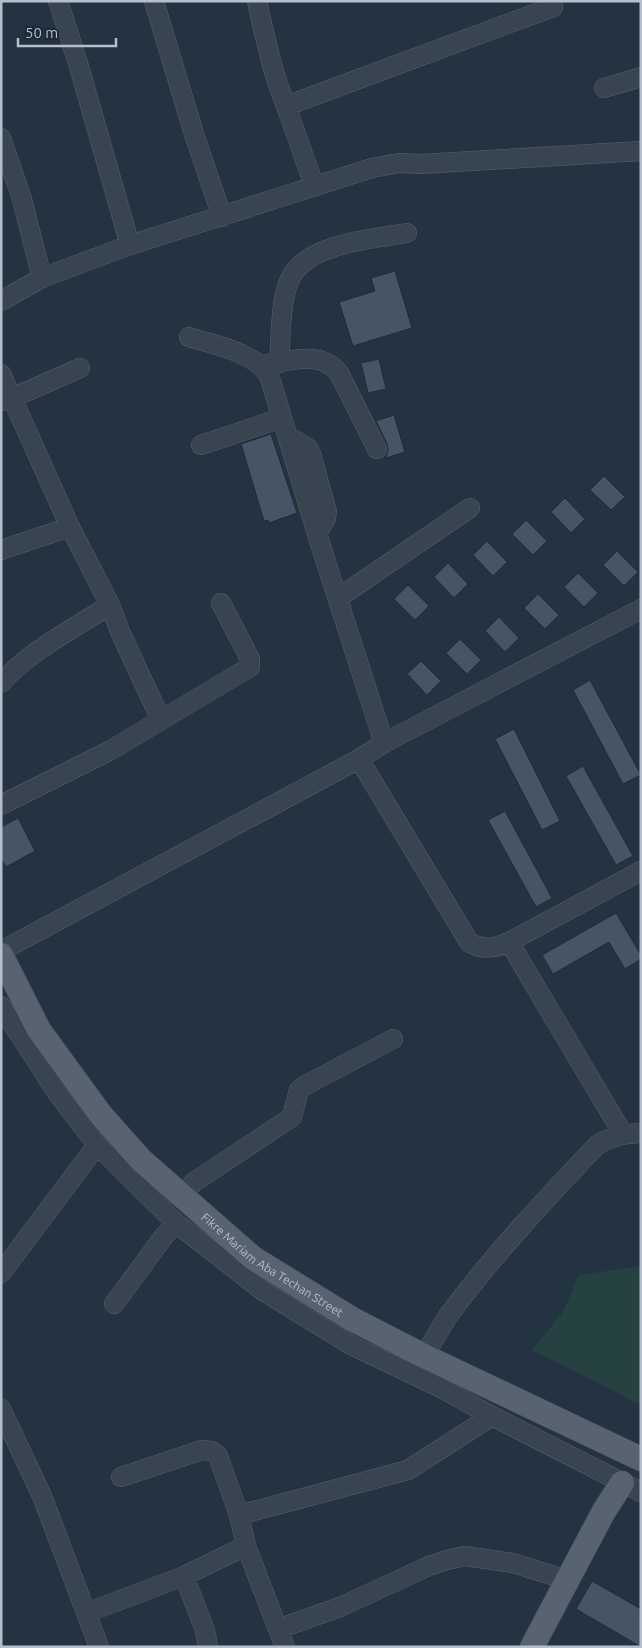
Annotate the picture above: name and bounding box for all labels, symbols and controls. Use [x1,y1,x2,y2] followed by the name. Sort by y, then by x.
[18,15,115,47] scale bar
[25,24,58,41] text: 50 m
[199,1210,346,1319] street label: Fikre Mariam Aba Techan Street

